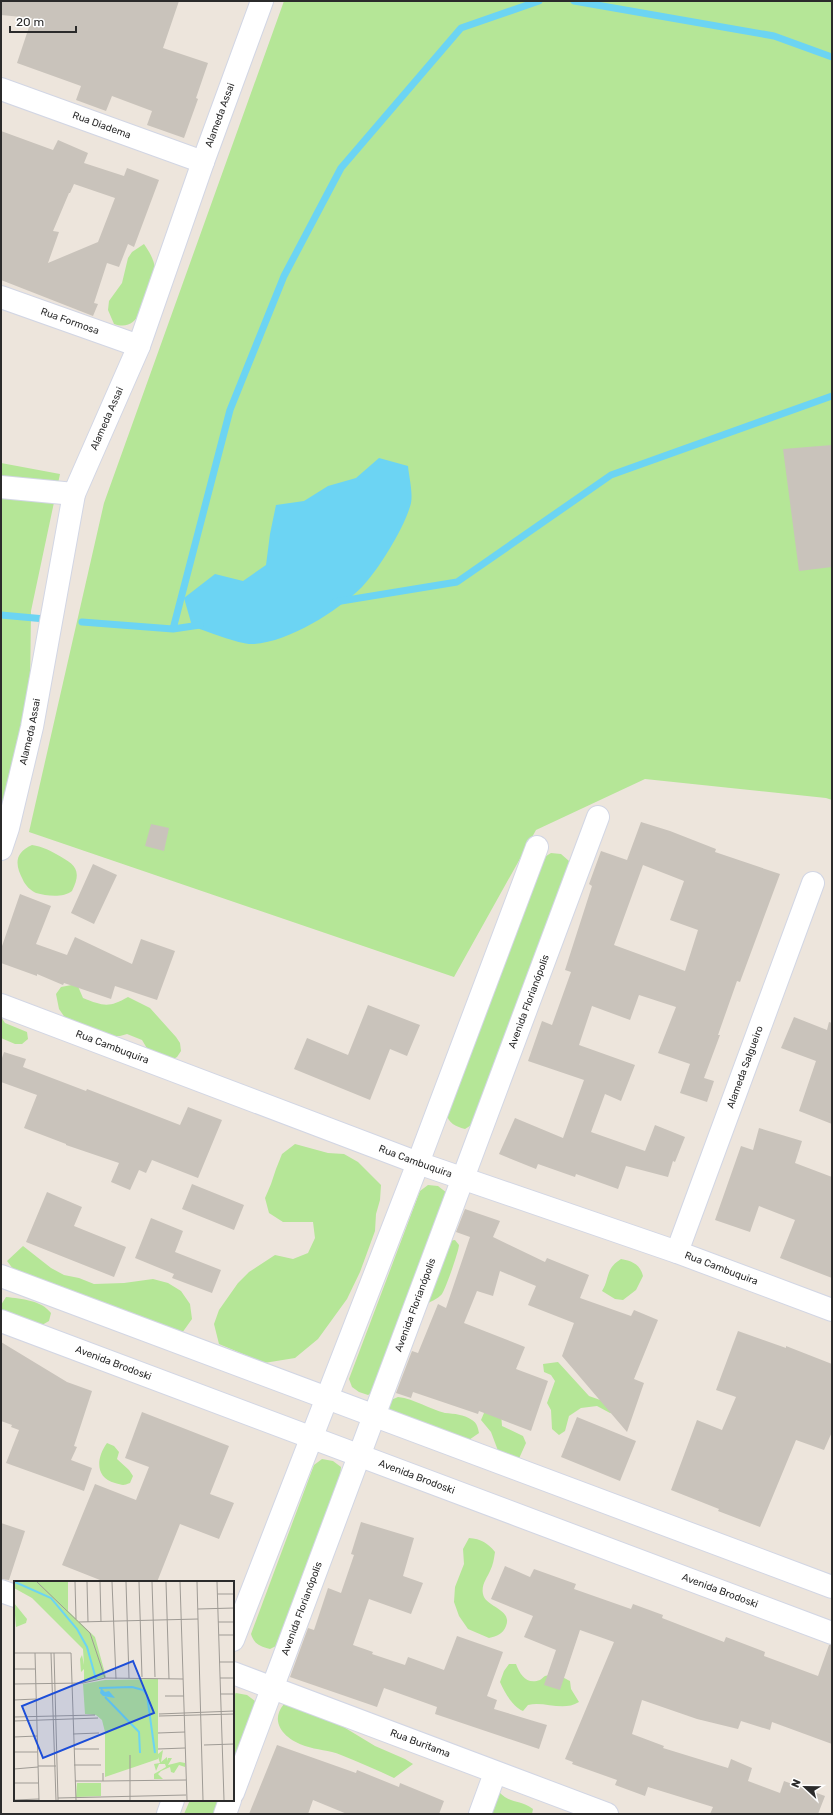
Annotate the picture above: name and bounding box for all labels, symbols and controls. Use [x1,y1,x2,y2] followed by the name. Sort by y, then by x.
[10,8,76,34] scale bar
[16,15,44,29] text: 20 m
[203,81,237,149] street label: Alameda Assai
[71,109,133,141] street label: Rua Diadema
[39,306,101,337] street label: Rua Formosa
[88,385,126,452] street label: Alameda Assai
[17,697,43,766] street label: Alameda Assai
[506,953,552,1050] street label: Avenida Florianópolis
[724,1024,766,1110] street label: Alameda Salgueiro
[74,1028,151,1066] street label: Rua Cambuquira
[377,1143,454,1180] street label: Rua Cambuquira
[683,1249,760,1288] street label: Rua Cambuquira
[393,1257,438,1354] street label: Avenida Florianópolis
[74,1343,153,1383] street label: Avenida Brodoski
[377,1457,456,1497] street label: Avenida Brodoski
[279,1560,325,1657] street label: Avenida Florianópolis
[680,1571,760,1611] street label: Avenida Brodoski
[14,1581,234,1801] inset map
[388,1727,452,1760] street label: Rua Buritama
[785,1767,825,1807] north arrow
[789,1777,804,1790] text: N

